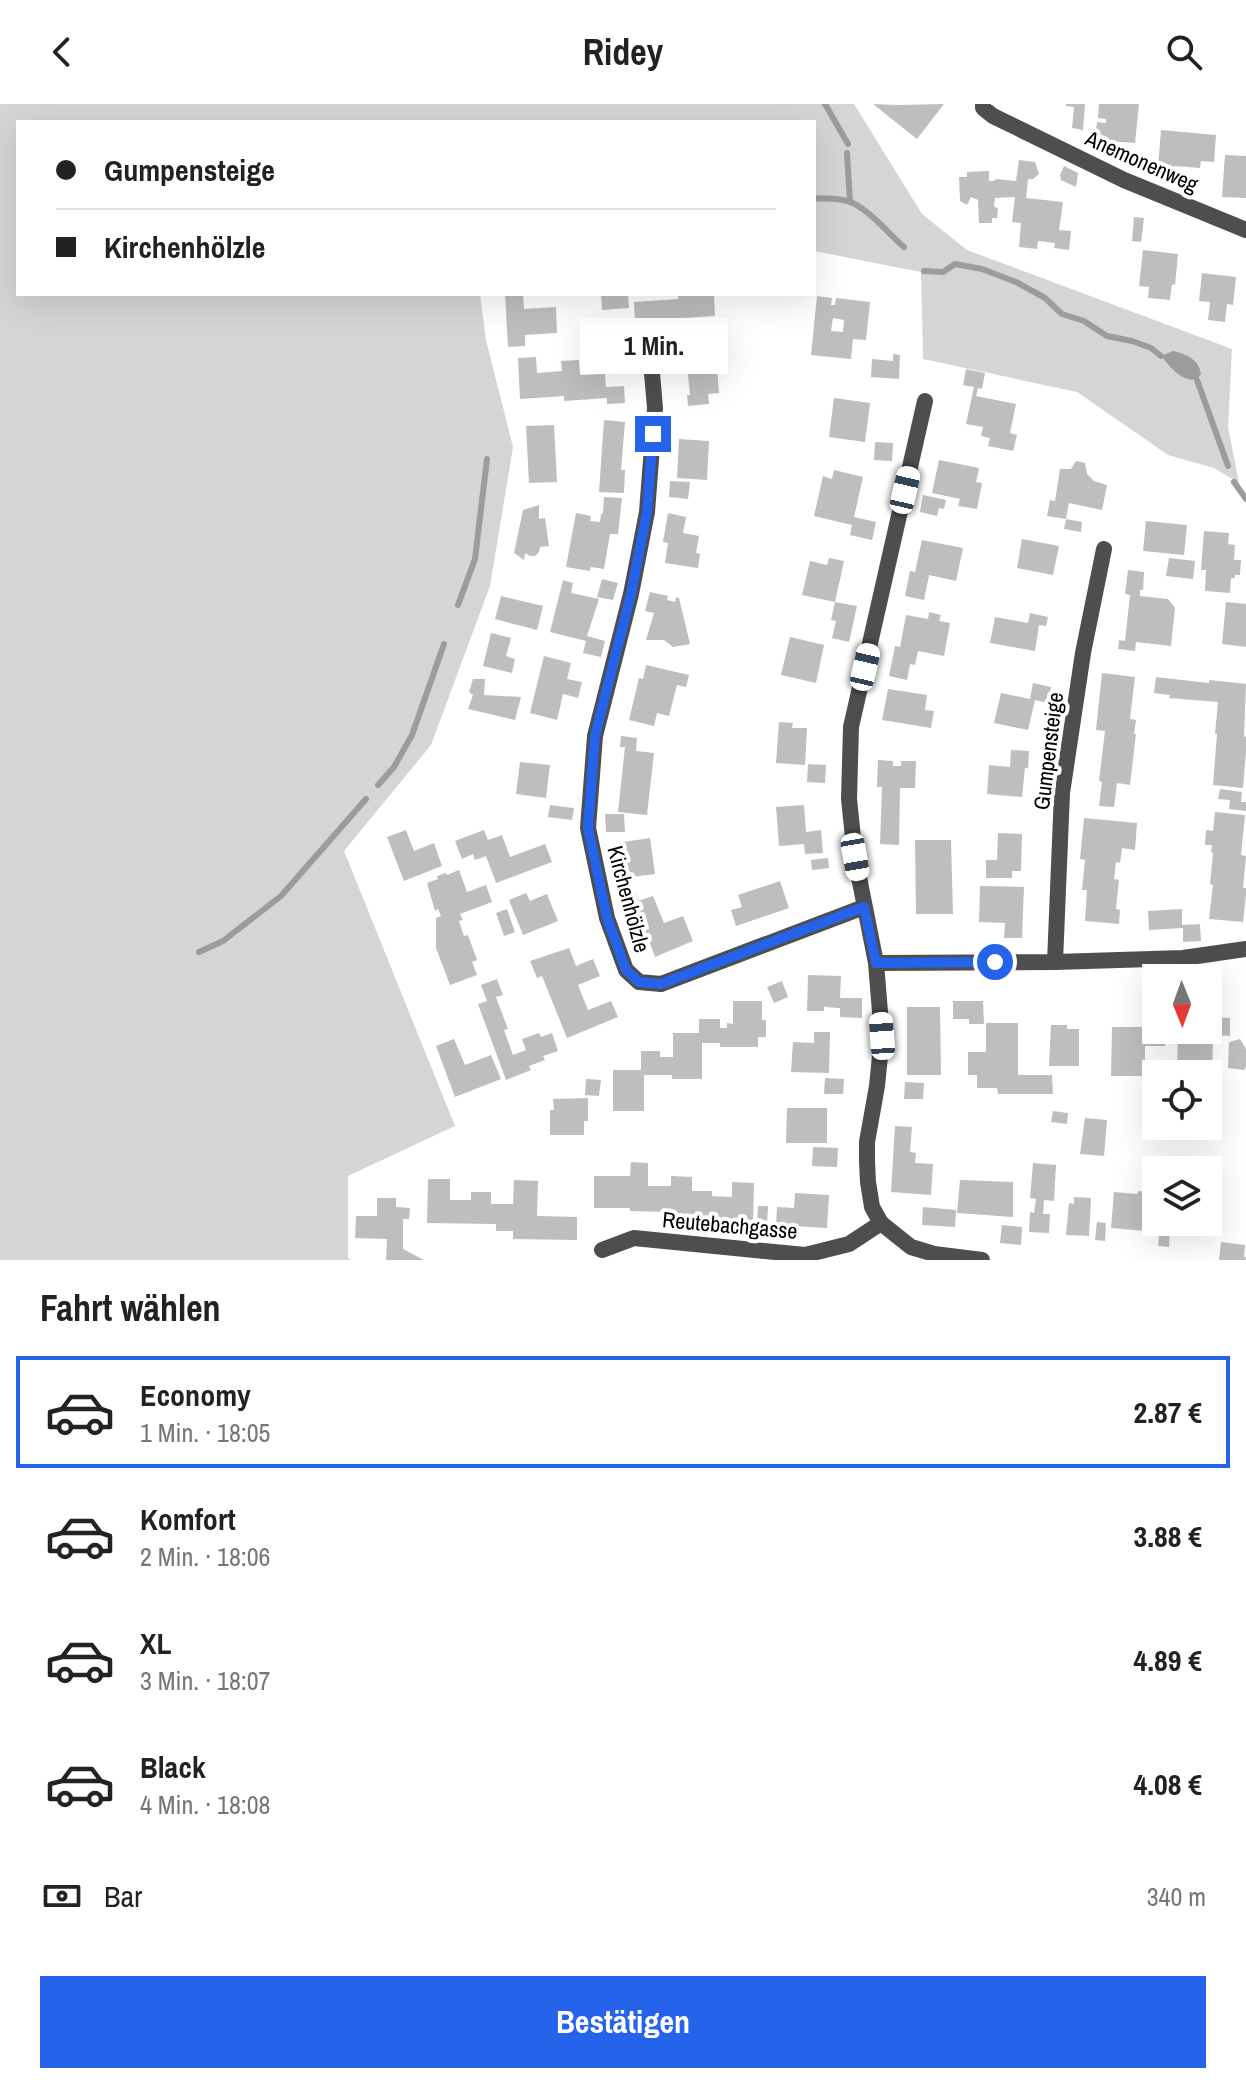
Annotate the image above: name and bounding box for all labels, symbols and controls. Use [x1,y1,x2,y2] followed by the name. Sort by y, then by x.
[583,28,663,76] text: Ridey
[40,30,84,74] icon: back
[1162,30,1206,74] icon: search
[1080,122,1203,199] street label: Anemonenweg
[104,150,275,190] text: Gumpensteige
[104,227,265,267] text: Kirchenhölzle
[579,318,727,374] callout: 1 Min.
[624,328,684,363] text: 1 Min.
[635,416,671,452] route end
[888,464,922,516] car
[848,641,882,693] car
[1026,690,1070,812] street label: Gumpensteige
[839,831,871,883] car
[600,842,658,956] street label: Kirchenhölzle
[977,944,1013,980] route start
[1142,964,1222,1044] north arrow
[1142,964,1222,1236] map controls
[868,1011,896,1061] car
[1142,1060,1222,1140] button: locate
[1142,1156,1222,1236] button: layers
[661,1204,799,1246] street label: Reutebachgasse
[40,1284,221,1332] text: Fahrt wählen
[140,1375,251,1415] text: Economy
[44,1376,116,1448] icon: car
[1134,1392,1202,1432] text: 2.87 €
[140,1415,270,1450] text: 1 Min. · 18:05
[140,1499,236,1539] text: Komfort
[44,1500,116,1572] icon: car
[1134,1516,1202,1556] text: 3.88 €
[140,1539,270,1574] text: 2 Min. · 18:06
[140,1623,171,1663] text: XL
[44,1624,116,1696] icon: car
[1134,1640,1202,1680] text: 4.89 €
[140,1663,270,1698] text: 3 Min. · 18:07
[140,1747,206,1787] text: Black
[44,1748,116,1820] icon: car
[1134,1764,1202,1804] text: 4.08 €
[140,1787,270,1822] text: 4 Min. · 18:08
[40,1874,84,1918] icon: cash
[104,1876,142,1916] text: Bar
[1147,1879,1206,1914] text: 340 m
[40,1976,1206,2068] button: Bestätigen

